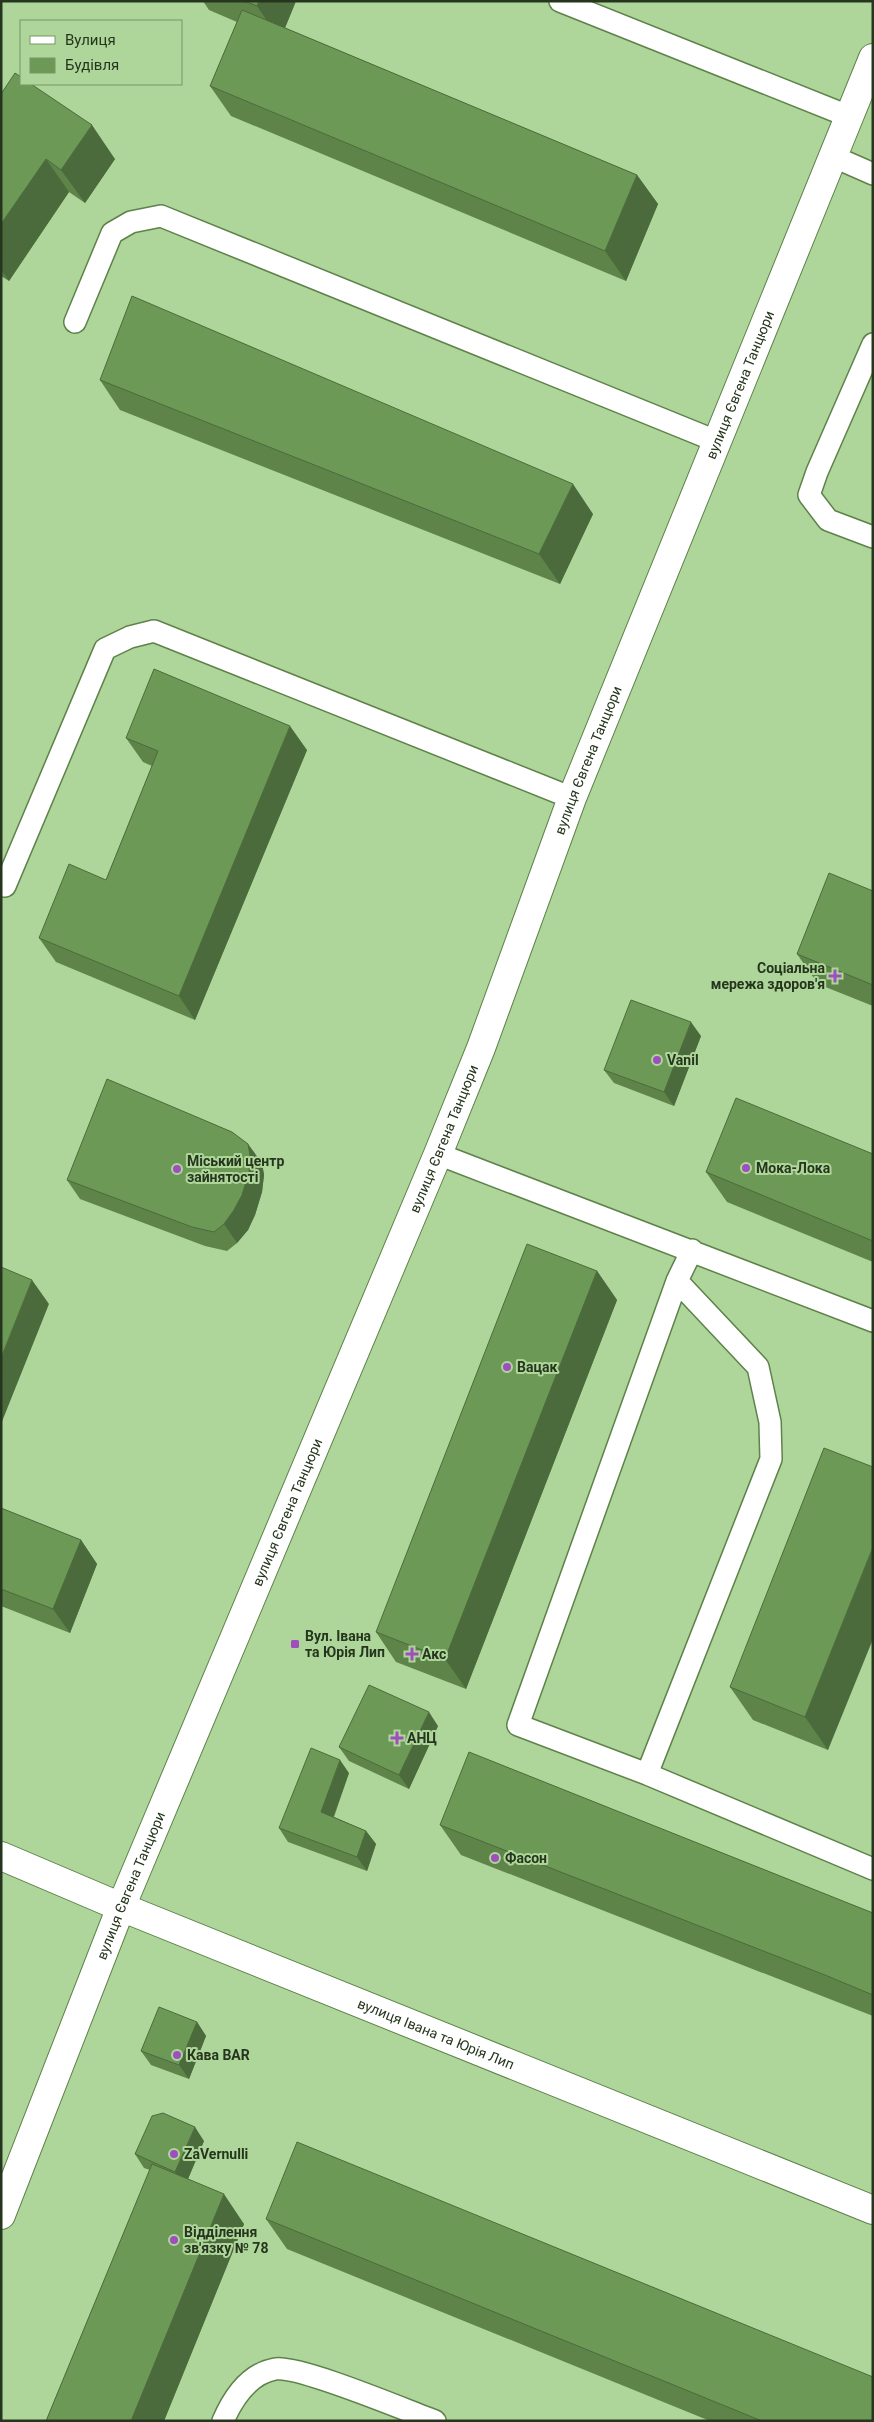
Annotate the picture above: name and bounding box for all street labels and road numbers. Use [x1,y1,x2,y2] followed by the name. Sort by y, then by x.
[703,308,777,461] street label: вулиця Євгена Танцюри
[551,684,625,837] street label: вулиця Євгена Танцюри
[406,1062,481,1215] street label: вулиця Євгена Танцюри
[249,1436,325,1588] street label: вулиця Євгена Танцюри
[93,1809,168,1962] street label: вулиця Євгена Танцюри
[355,1995,517,2073] street label: вулиця Івана та Юрія Лип

